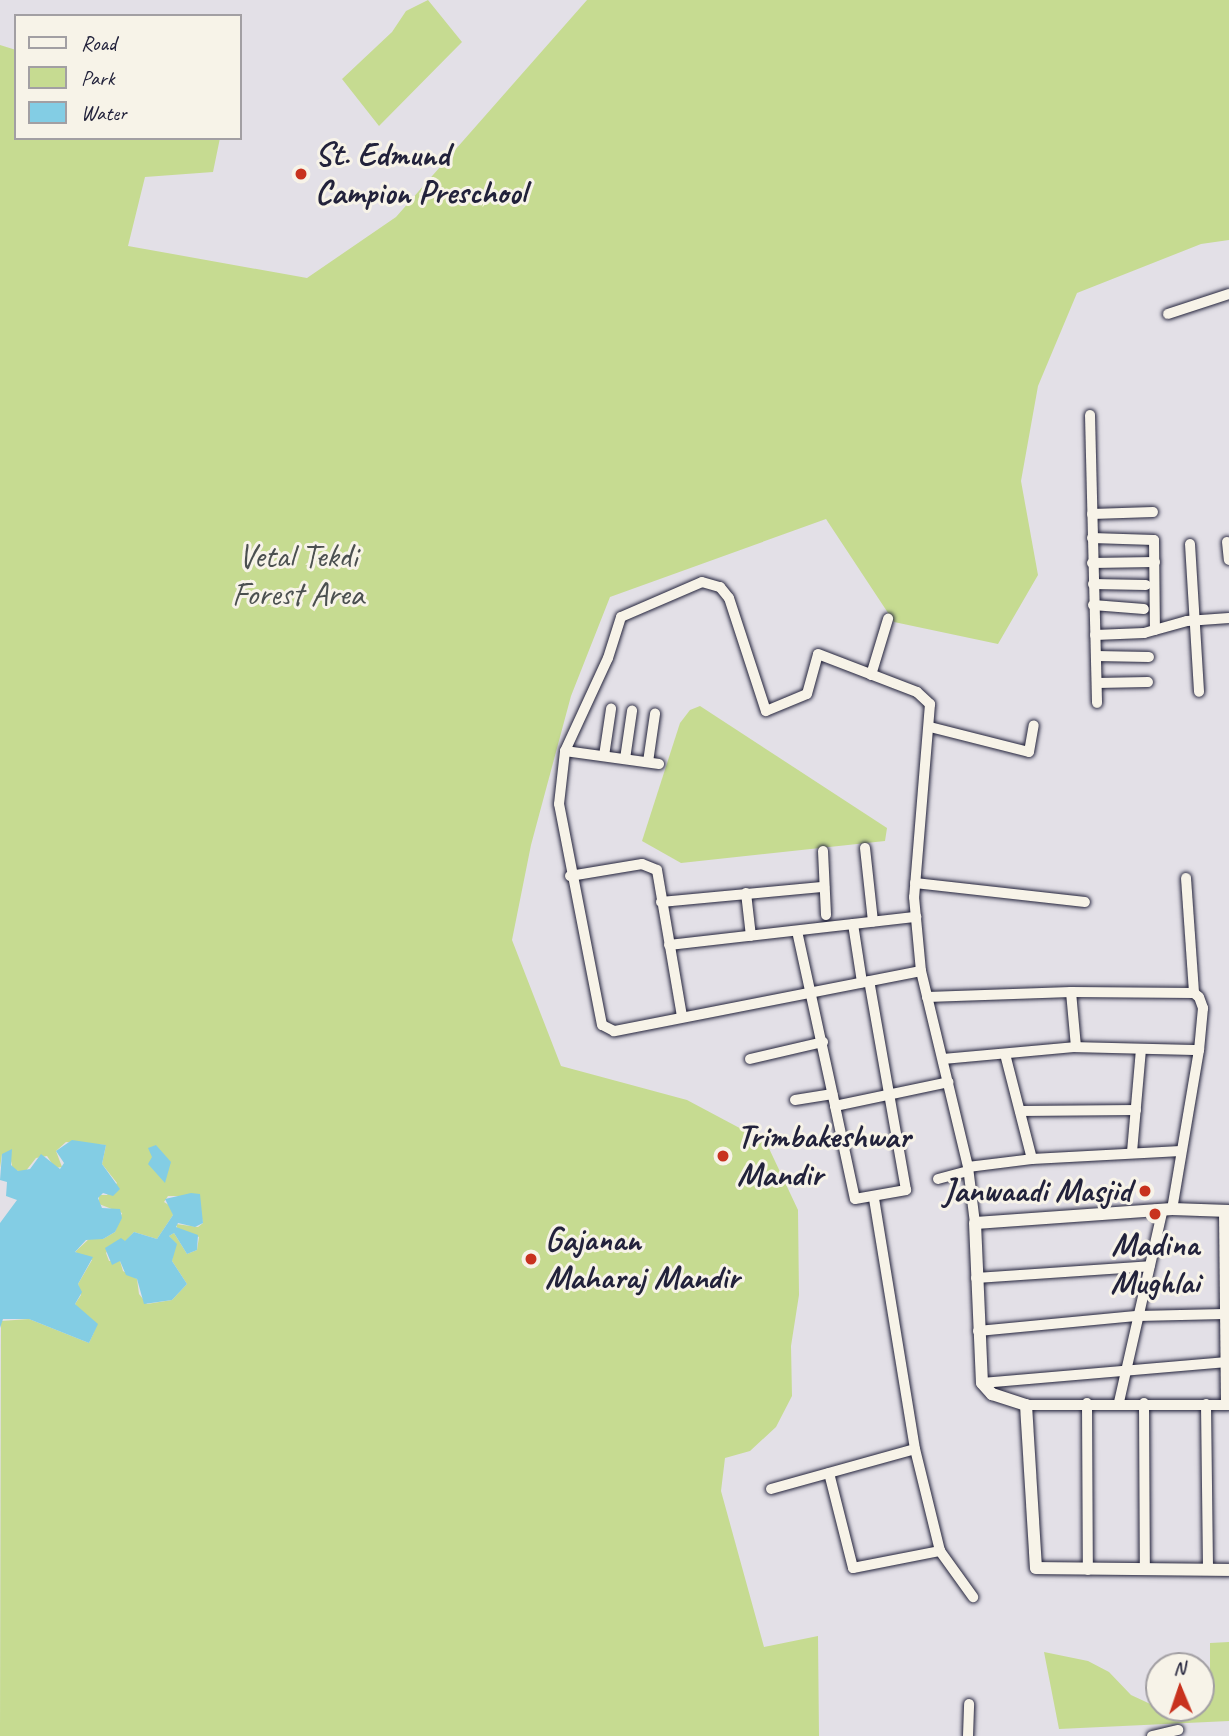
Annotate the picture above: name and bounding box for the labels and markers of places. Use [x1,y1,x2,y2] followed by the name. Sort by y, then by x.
[315,135,526,213] place label: St. Edmund Campion Preschool
[293,166,309,182] marker: St. Edmund Campion Preschool
[737,1117,910,1195] place label: Trimbakeshwar Mandir
[715,1148,731,1164] marker: Trimbakeshwar Mandir
[942,1171,1131,1211] place label: Janwaadi Masjid
[1137,1183,1153,1199] marker: Janwaadi Masjid
[1147,1206,1163,1222] marker: Madina Mughlai
[545,1220,739,1298] place label: Gajanan Maharaj Mandir
[1110,1225,1200,1303] place label: Madina Mughlai
[523,1251,539,1267] marker: Gajanan Maharaj Mandir

